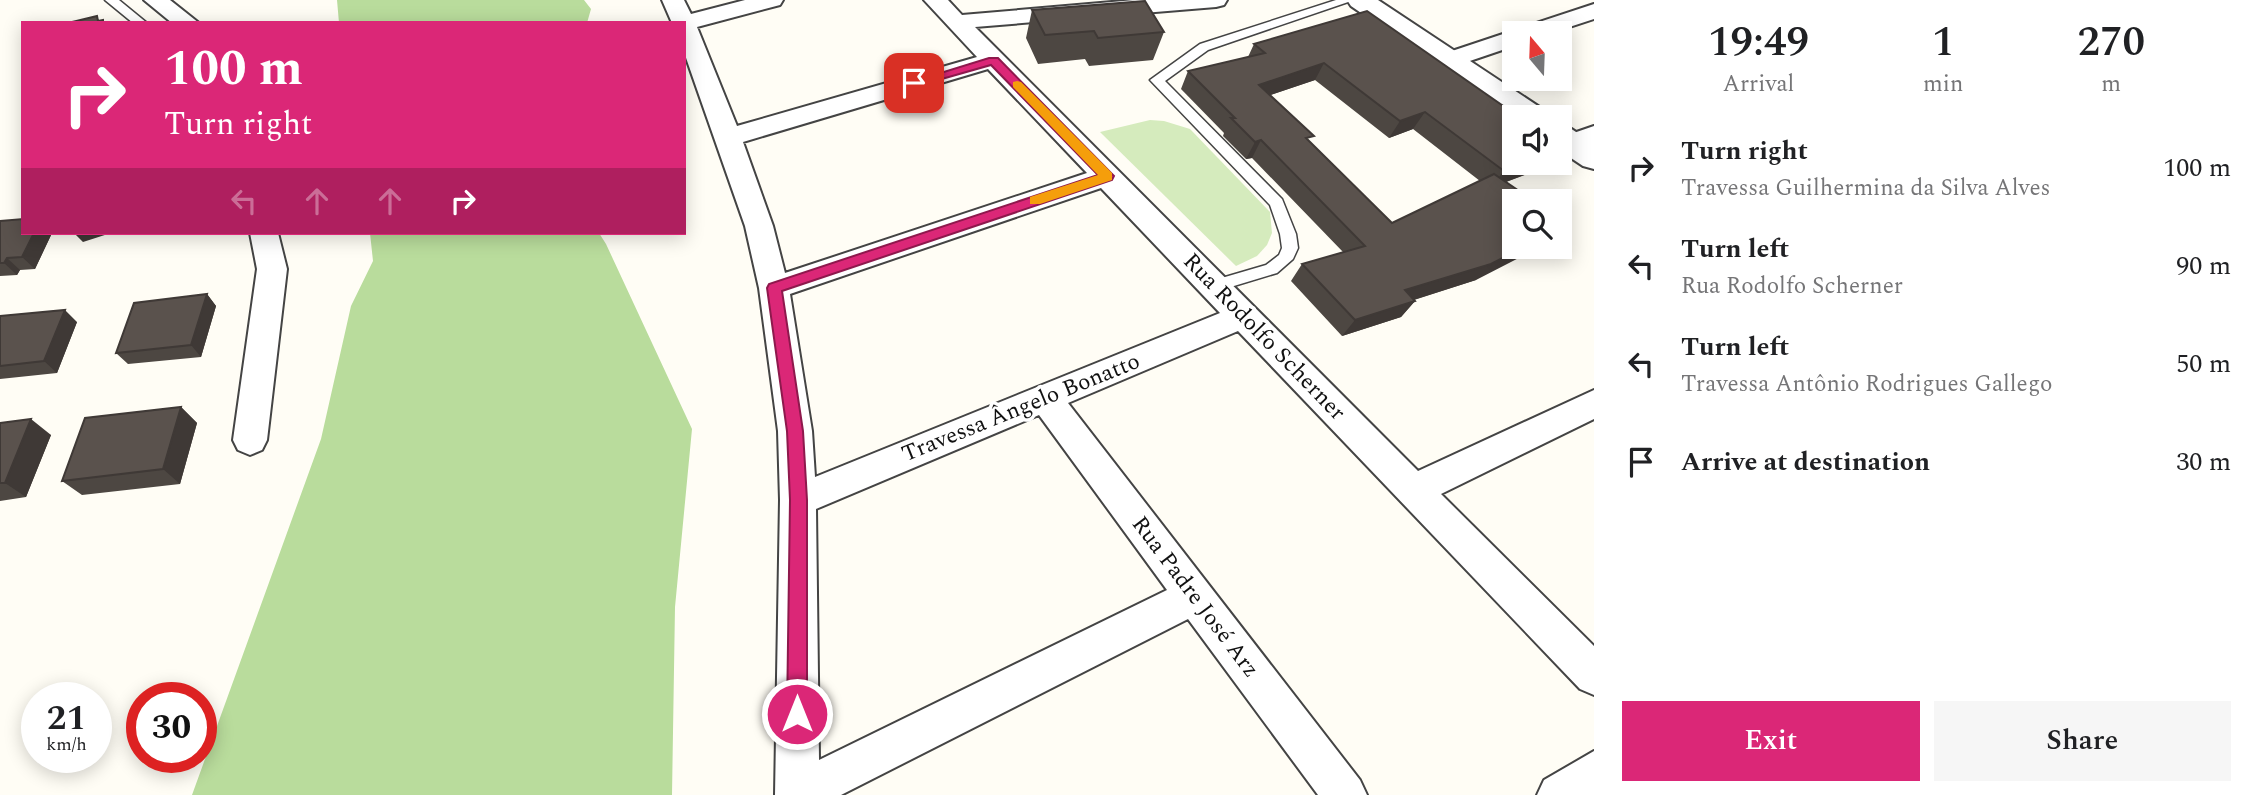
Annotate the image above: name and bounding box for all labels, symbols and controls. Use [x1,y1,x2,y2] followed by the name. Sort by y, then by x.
[1708,11,1809,74] text: 19:49
[1932,11,1954,74] text: 1
[2077,11,2145,74] text: 270
[1502,21,1572,91] north arrow
[1502,21,1572,259] map controls
[164,32,303,107] text: 100 m
[49,49,140,140] icon: right
[884,53,944,113] pin
[895,64,933,102] icon: arrive
[1723,67,1794,102] text: Arrival
[1923,67,1963,102] text: min
[2101,67,2121,102] text: m
[164,100,312,149] text: Turn right
[1502,105,1572,175] button: sound
[1681,131,1808,171] text: Turn right
[2163,148,2231,188] text: 100 m
[1622,149,1660,187] icon: right
[1681,171,2051,206] text: Travessa Guilhermina da Silva Alves
[225,182,263,220] icon: left
[298,182,336,220] icon: ahead
[371,182,409,220] icon: ahead
[444,182,482,220] icon: right
[1502,189,1572,259] button: search
[1681,229,1789,269] text: Turn left
[1174,245,1354,429] street label: Rua Rodolfo Scherner
[2176,246,2231,286] text: 90 m
[1622,247,1660,285] icon: left
[1681,269,1903,304] text: Rua Rodolfo Scherner
[1681,327,1789,367] text: Turn left
[897,344,1145,472] street label: Travessa Ângelo Bonatto
[2176,344,2231,384] text: 50 m
[1622,345,1660,383] icon: left
[1681,367,2052,402] text: Travessa Antônio Rodrigues Gallego
[1681,442,1930,482] text: Arrive at destination
[2176,442,2231,482] text: 30 m
[1622,443,1660,481] icon: arrive
[1122,509,1268,685] street label: Rua Padre José Arz
[760,677,834,751] position arrow
[126,682,217,773] speed limit sign: 30
[47,692,86,745] text: 21
[1622,701,1920,781] button: Exit
[1934,701,2231,781] button: Share
[46,731,87,758] text: km/h

